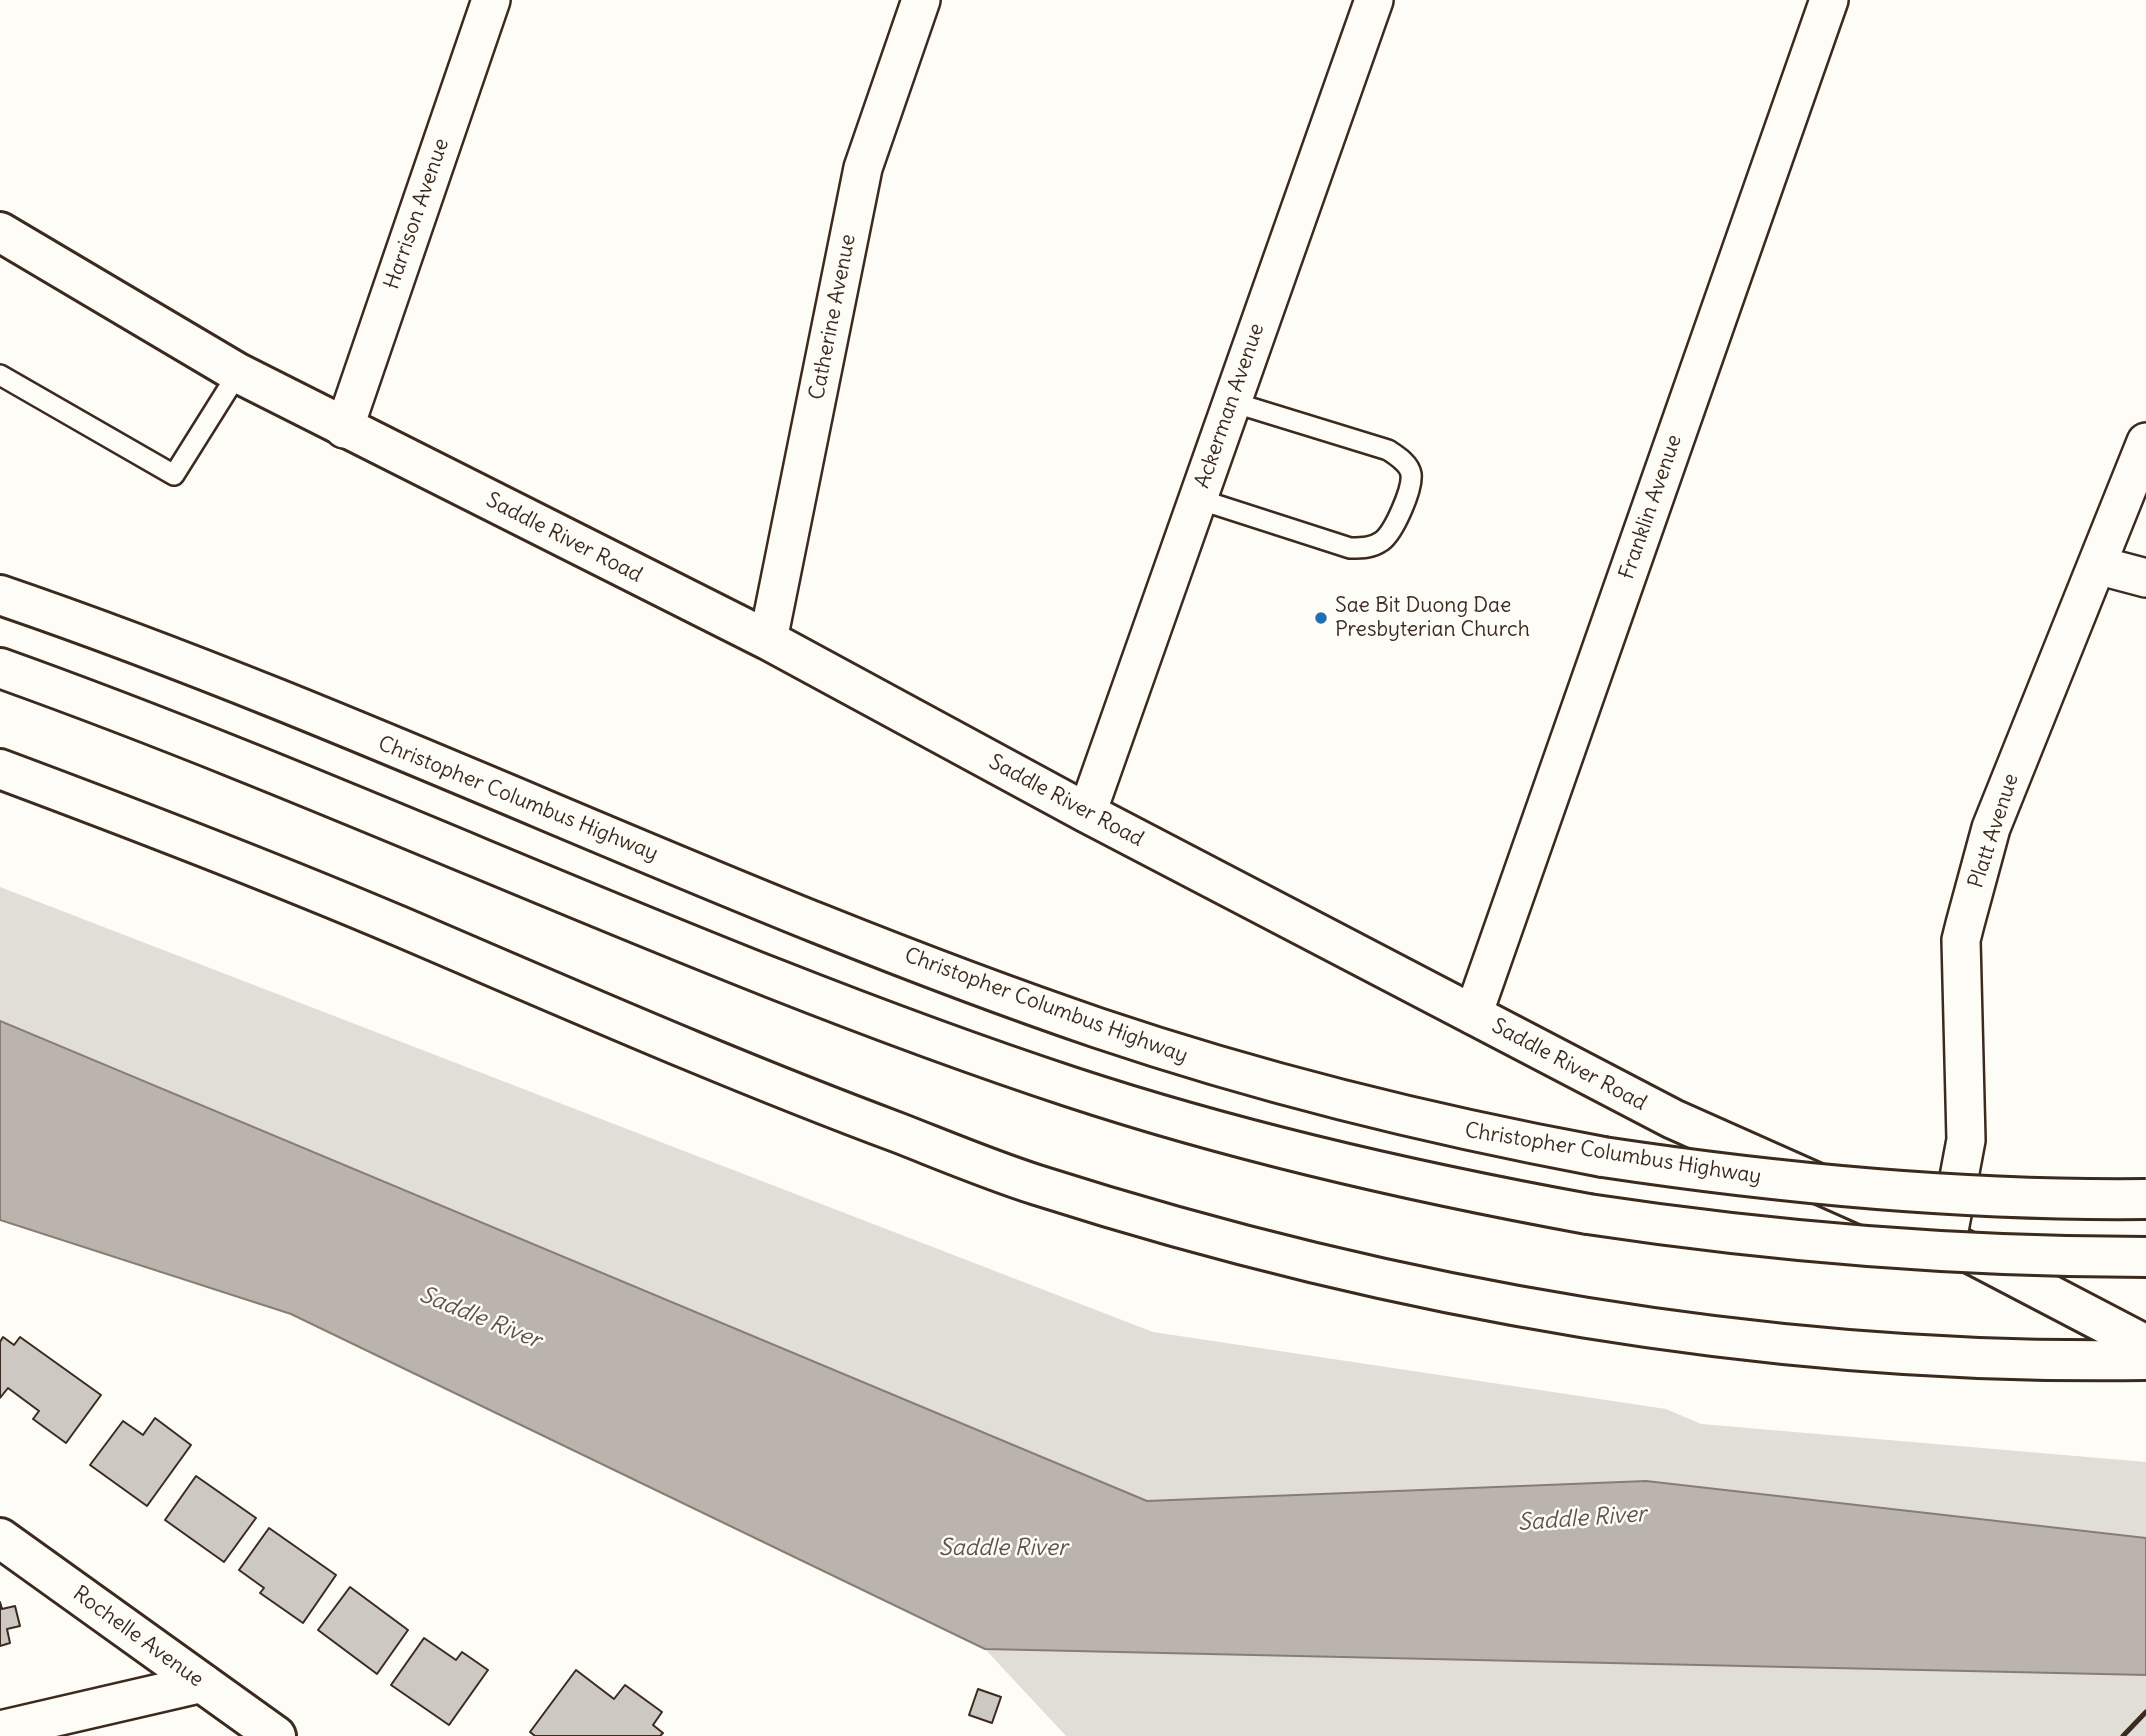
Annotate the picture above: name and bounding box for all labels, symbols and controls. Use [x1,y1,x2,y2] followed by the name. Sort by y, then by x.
[379,135,455,293] street label: Harrison Avenue
[805,232,861,402] street label: Catherine Avenue
[1190,320,1270,492] street label: Ackerman Avenue
[1614,431,1688,583] street label: Franklin Avenue
[482,488,646,588] street label: Saddle River Road
[1335,593,1530,643] place label: Sae Bit Duong Dae Presbyterian Church
[1313,610,1329,626] marker: Sae Bit Duong Dae Presbyterian Church
[374,731,662,867] street label: Christopher Columbus Highway
[984,750,1148,852] street label: Saddle River Road
[1964,771,2024,891] street label: Platt Avenue
[901,943,1191,1069] street label: Christopher Columbus Highway
[1487,1014,1651,1116] street label: Saddle River Road
[1463,1118,1763,1190] street label: Christopher Columbus Highway
[415,1281,545,1355] water label: Saddle River
[1517,1501,1647,1537] water label: Saddle River
[939,1534,1067,1562] water label: Saddle River
[68,1581,208,1693] street label: Rochelle Avenue

